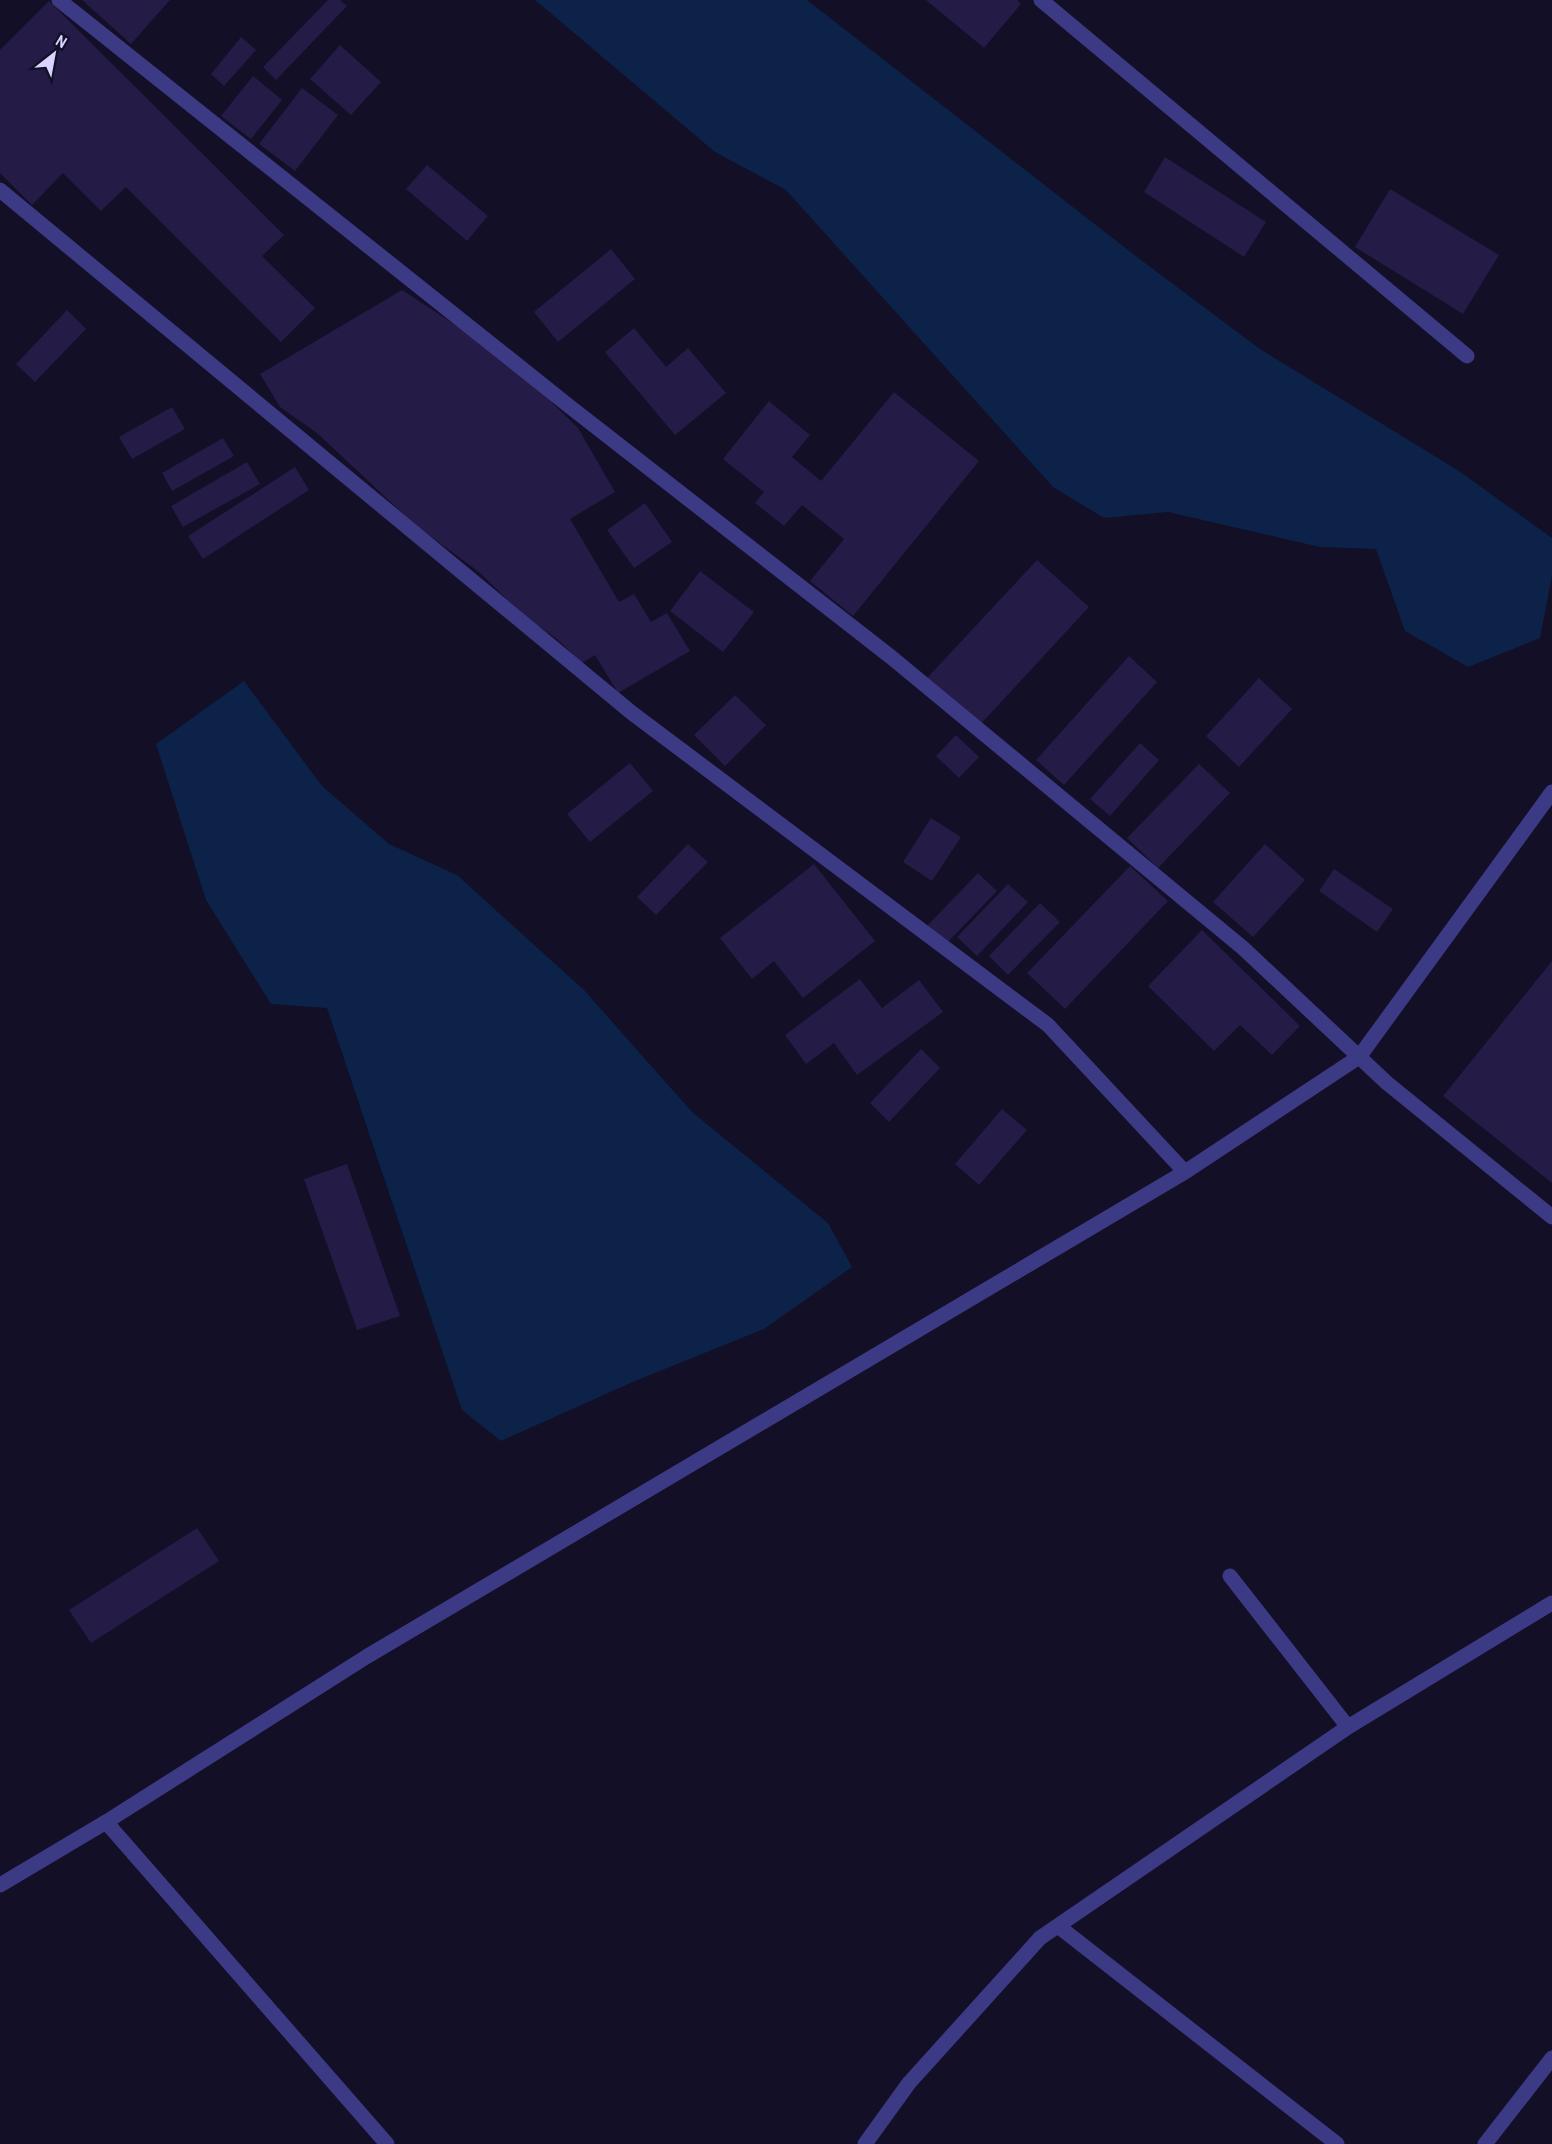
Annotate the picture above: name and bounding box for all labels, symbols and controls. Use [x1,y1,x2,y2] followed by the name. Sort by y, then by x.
[24,24,84,84] north arrow
[52,29,71,53] text: N

